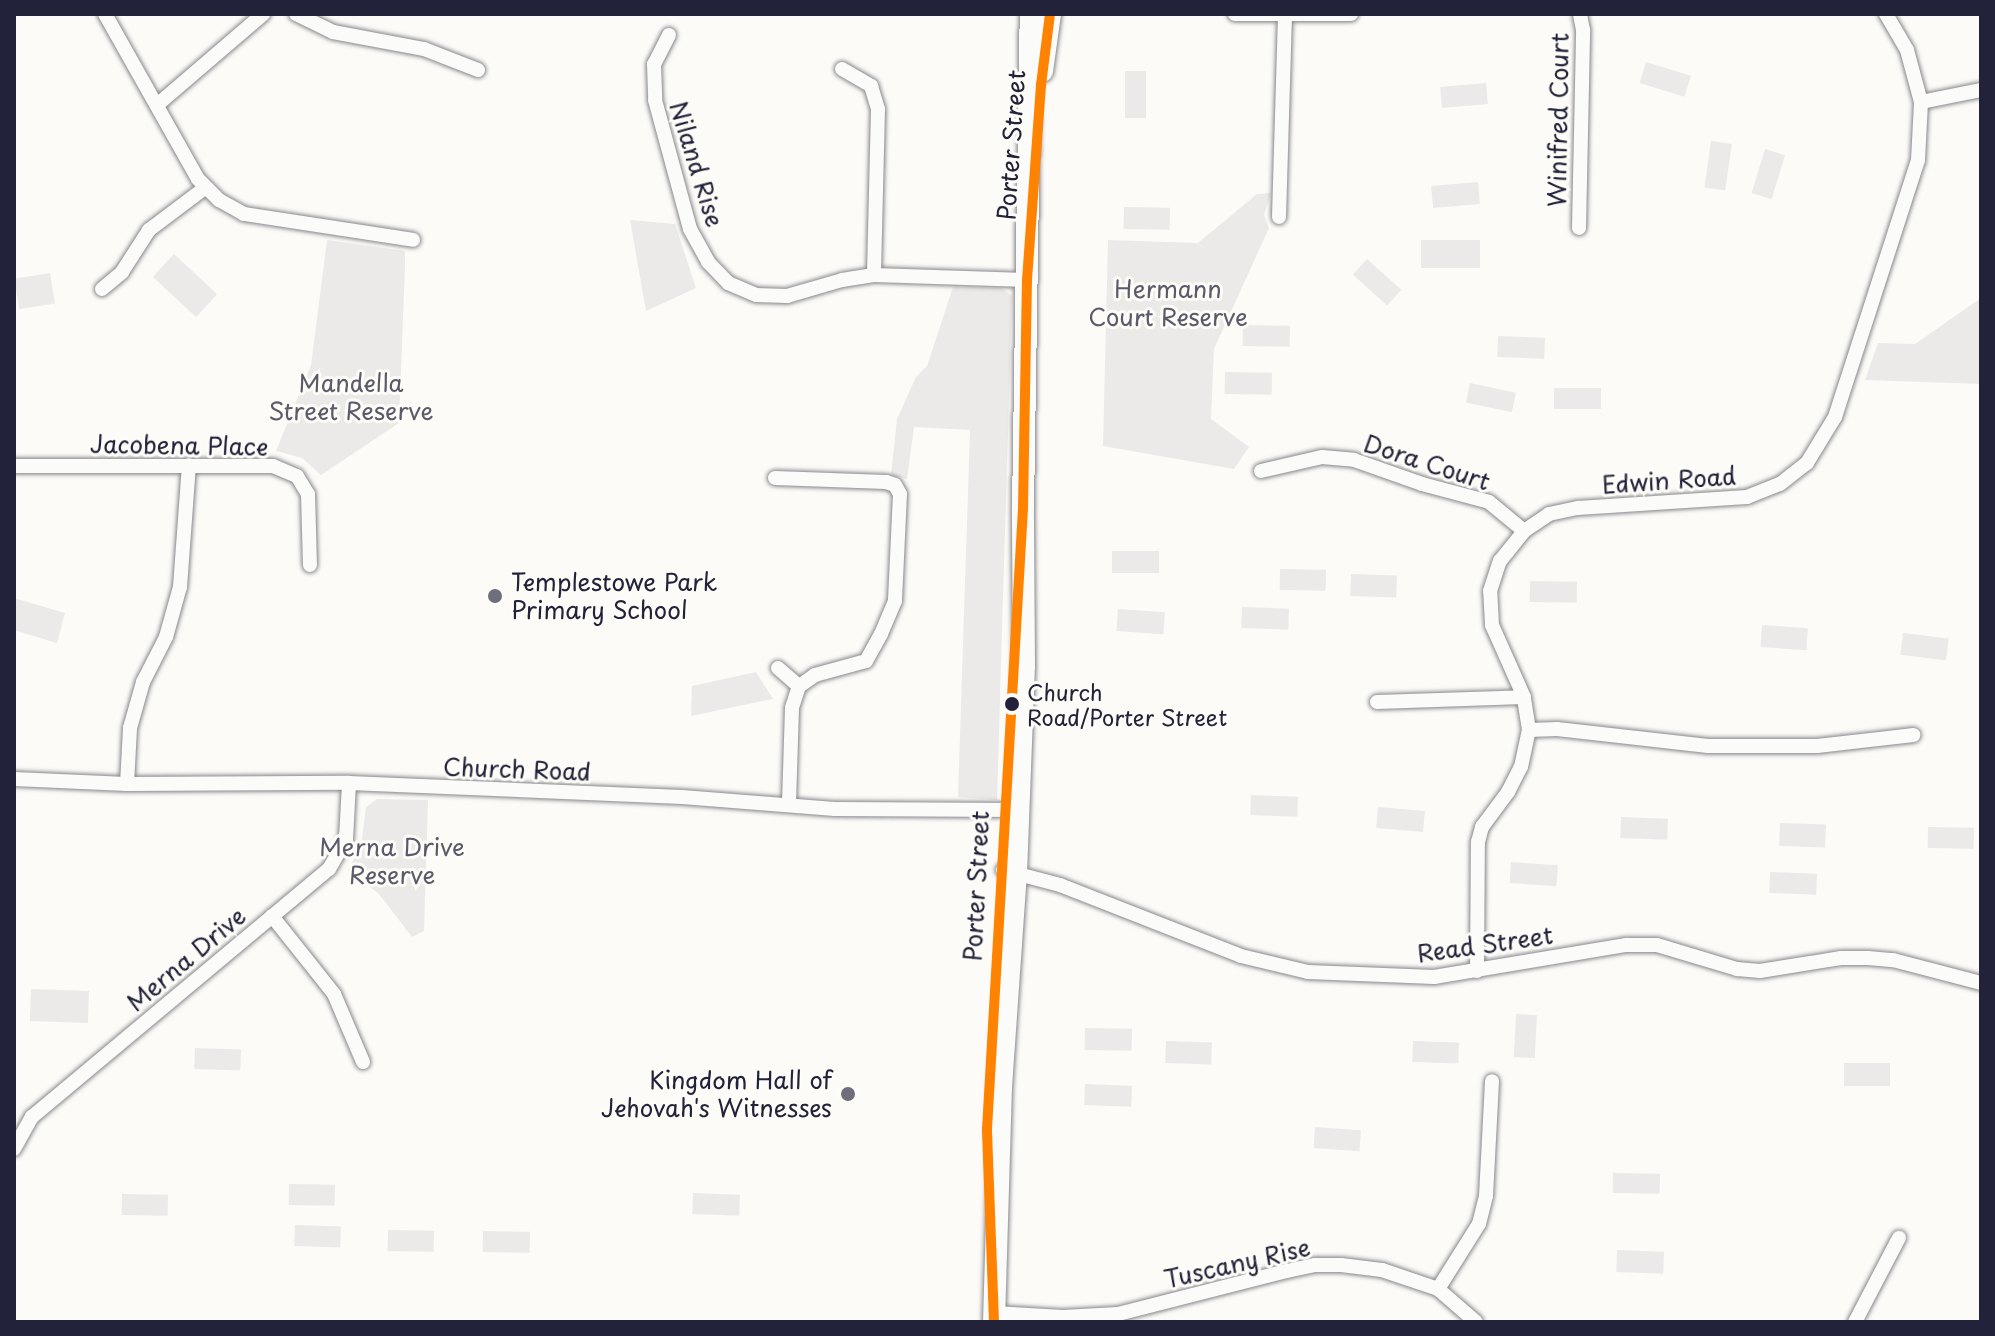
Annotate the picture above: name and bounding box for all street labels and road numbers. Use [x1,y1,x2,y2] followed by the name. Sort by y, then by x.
[1542,33,1574,207] street label: Winifred Court
[991,69,1031,221] street label: Porter Street
[664,98,730,230] street label: Niland Rise
[1360,428,1494,496] street label: Dora Court
[90,429,268,461] street label: Jacobena Place
[1602,461,1736,499] street label: Edwin Road
[442,752,592,786] street label: Church Road
[958,810,994,962] street label: Porter Street
[121,901,251,1017] street label: Merna Drive
[1415,920,1555,968] street label: Read Street
[1161,1232,1313,1294] street label: Tuscany Rise

